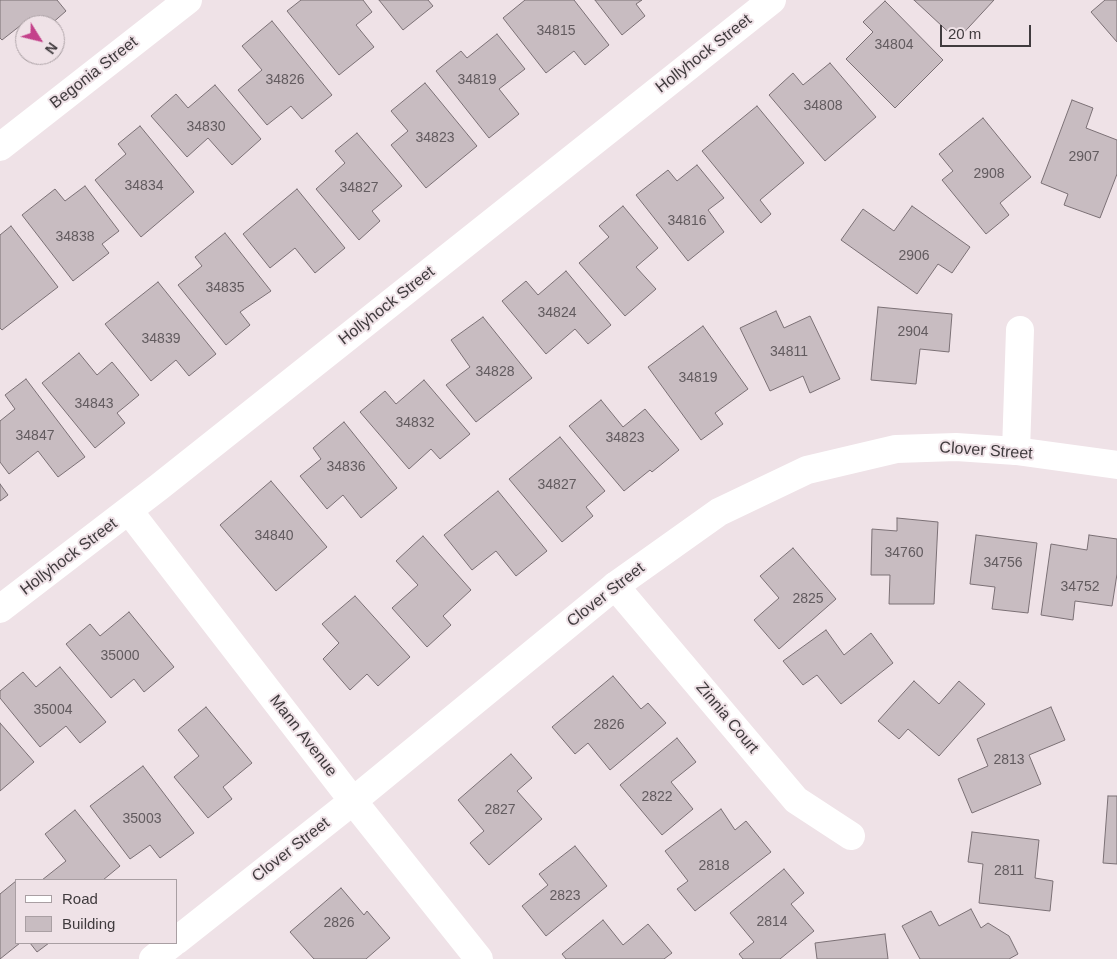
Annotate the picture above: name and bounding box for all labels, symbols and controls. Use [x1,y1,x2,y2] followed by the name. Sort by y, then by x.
[652,11,756,97] street label: Hollyhock Street
[15,15,65,65] north arrow
[942,15,1033,47] scale bar
[537,23,575,39] house number: 34815
[948,25,981,42] text: 20 m
[46,33,142,113] street label: Begonia Street
[875,37,913,53] house number: 34804
[42,39,61,57] text: N
[266,72,304,88] house number: 34826
[458,72,496,88] house number: 34819
[804,98,842,114] house number: 34808
[187,119,225,135] house number: 34830
[416,130,454,146] house number: 34823
[1068,149,1100,165] house number: 2907
[973,166,1005,182] house number: 2908
[125,178,163,194] house number: 34834
[340,180,378,196] house number: 34827
[668,213,706,229] house number: 34816
[56,229,94,245] house number: 34838
[898,248,930,264] house number: 2906
[335,263,439,349] street label: Hollyhock Street
[206,280,244,296] house number: 34835
[538,305,576,321] house number: 34824
[897,324,929,340] house number: 2904
[142,331,180,347] house number: 34839
[770,344,808,360] house number: 34811
[476,364,514,380] house number: 34828
[679,370,717,386] house number: 34819
[75,396,113,412] house number: 34843
[396,415,434,431] house number: 34832
[16,428,54,444] house number: 34847
[606,430,644,446] house number: 34823
[939,438,1033,464] street label: Clover Street
[327,459,365,475] house number: 34836
[538,477,576,493] house number: 34827
[17,514,121,600] street label: Hollyhock Street
[255,528,293,544] house number: 34840
[885,545,923,561] house number: 34760
[984,555,1022,571] house number: 34756
[563,559,649,631] street label: Clover Street
[1061,579,1099,595] house number: 34752
[792,591,824,607] house number: 2825
[101,648,139,664] house number: 35000
[692,678,762,758] street label: Zinnia Court
[265,691,341,781] street label: Mann Avenue
[34,702,72,718] house number: 35004
[593,717,625,733] house number: 2826
[993,752,1025,768] house number: 2813
[641,789,673,805] house number: 2822
[484,802,516,818] house number: 2827
[123,811,161,827] house number: 35003
[248,814,334,886] street label: Clover Street
[698,858,730,874] house number: 2818
[994,863,1024,879] house number: 2811
[15,879,178,944] legend
[549,888,581,904] house number: 2823
[62,890,98,907] text: Road
[756,914,788,930] house number: 2814
[62,915,115,932] text: Building
[323,915,355,931] house number: 2826

